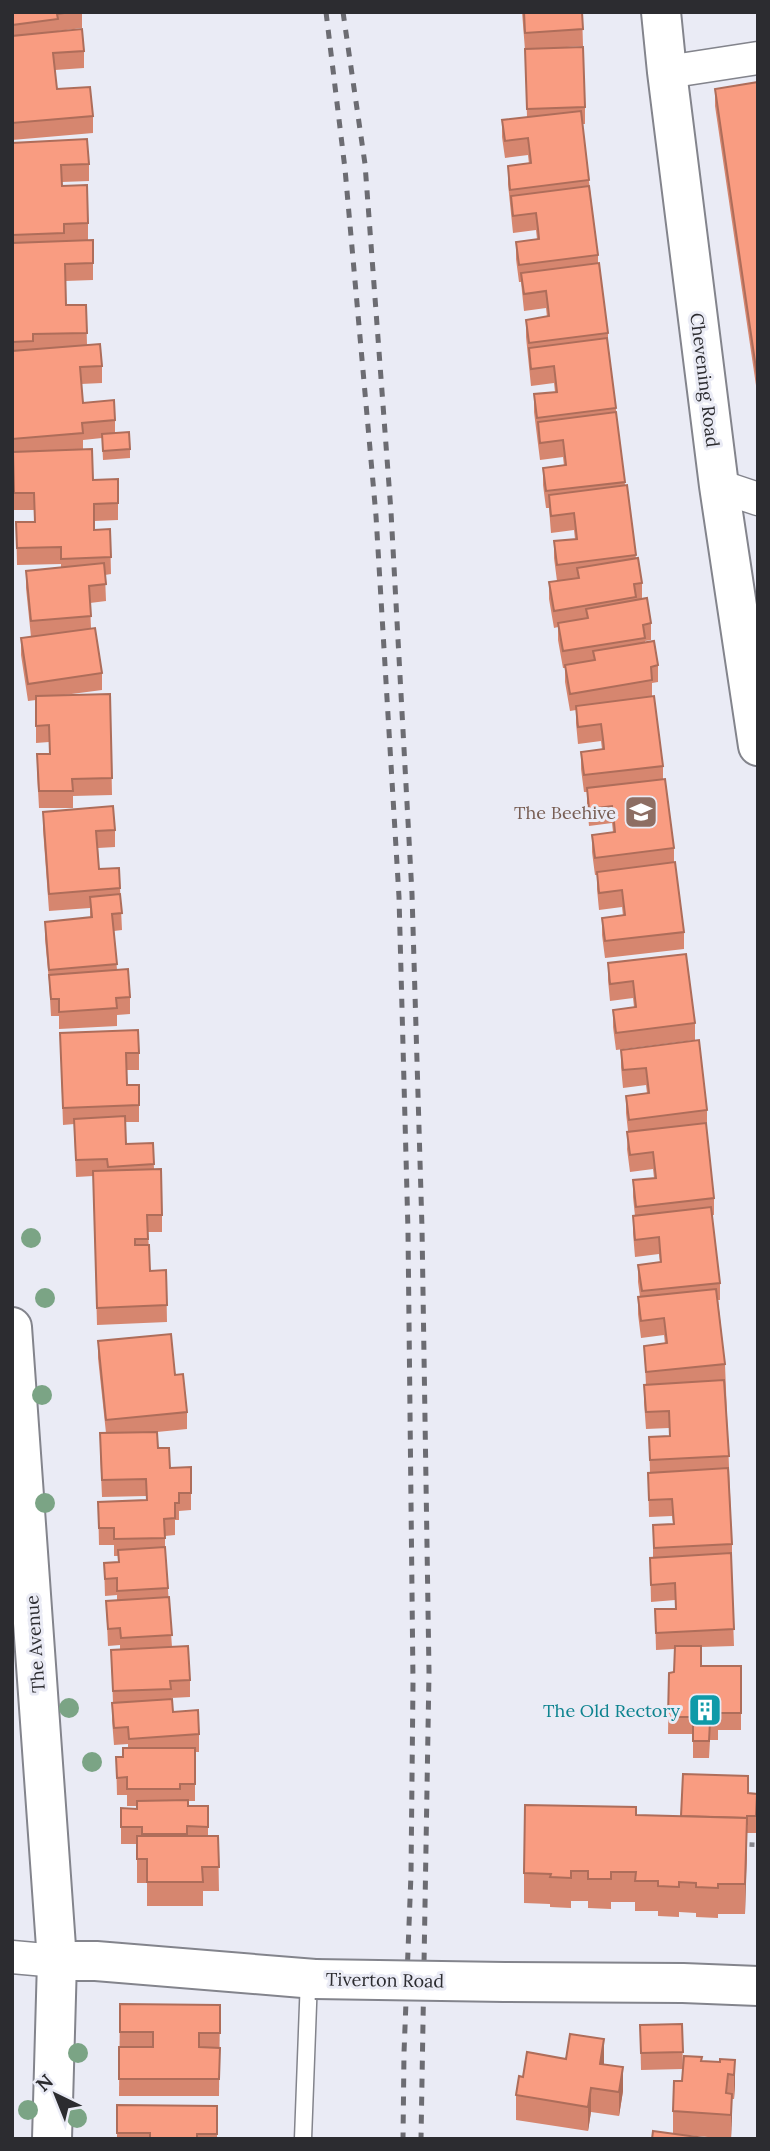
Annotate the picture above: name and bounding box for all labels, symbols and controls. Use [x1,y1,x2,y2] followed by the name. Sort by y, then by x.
[685,312,725,449] street label: Chevening Road
[622,793,660,831] school or university icon: The Beehive
[514,801,616,824] place label: The Beehive
[20,1594,50,1694] street label: The Avenue
[686,1691,724,1729] building icon: The Old Rectory
[543,1699,680,1722] place label: The Old Rectory
[326,1967,445,1993] street label: Tiverton Road
[21,2060,91,2130] north arrow
[31,2069,58,2096] text: N

